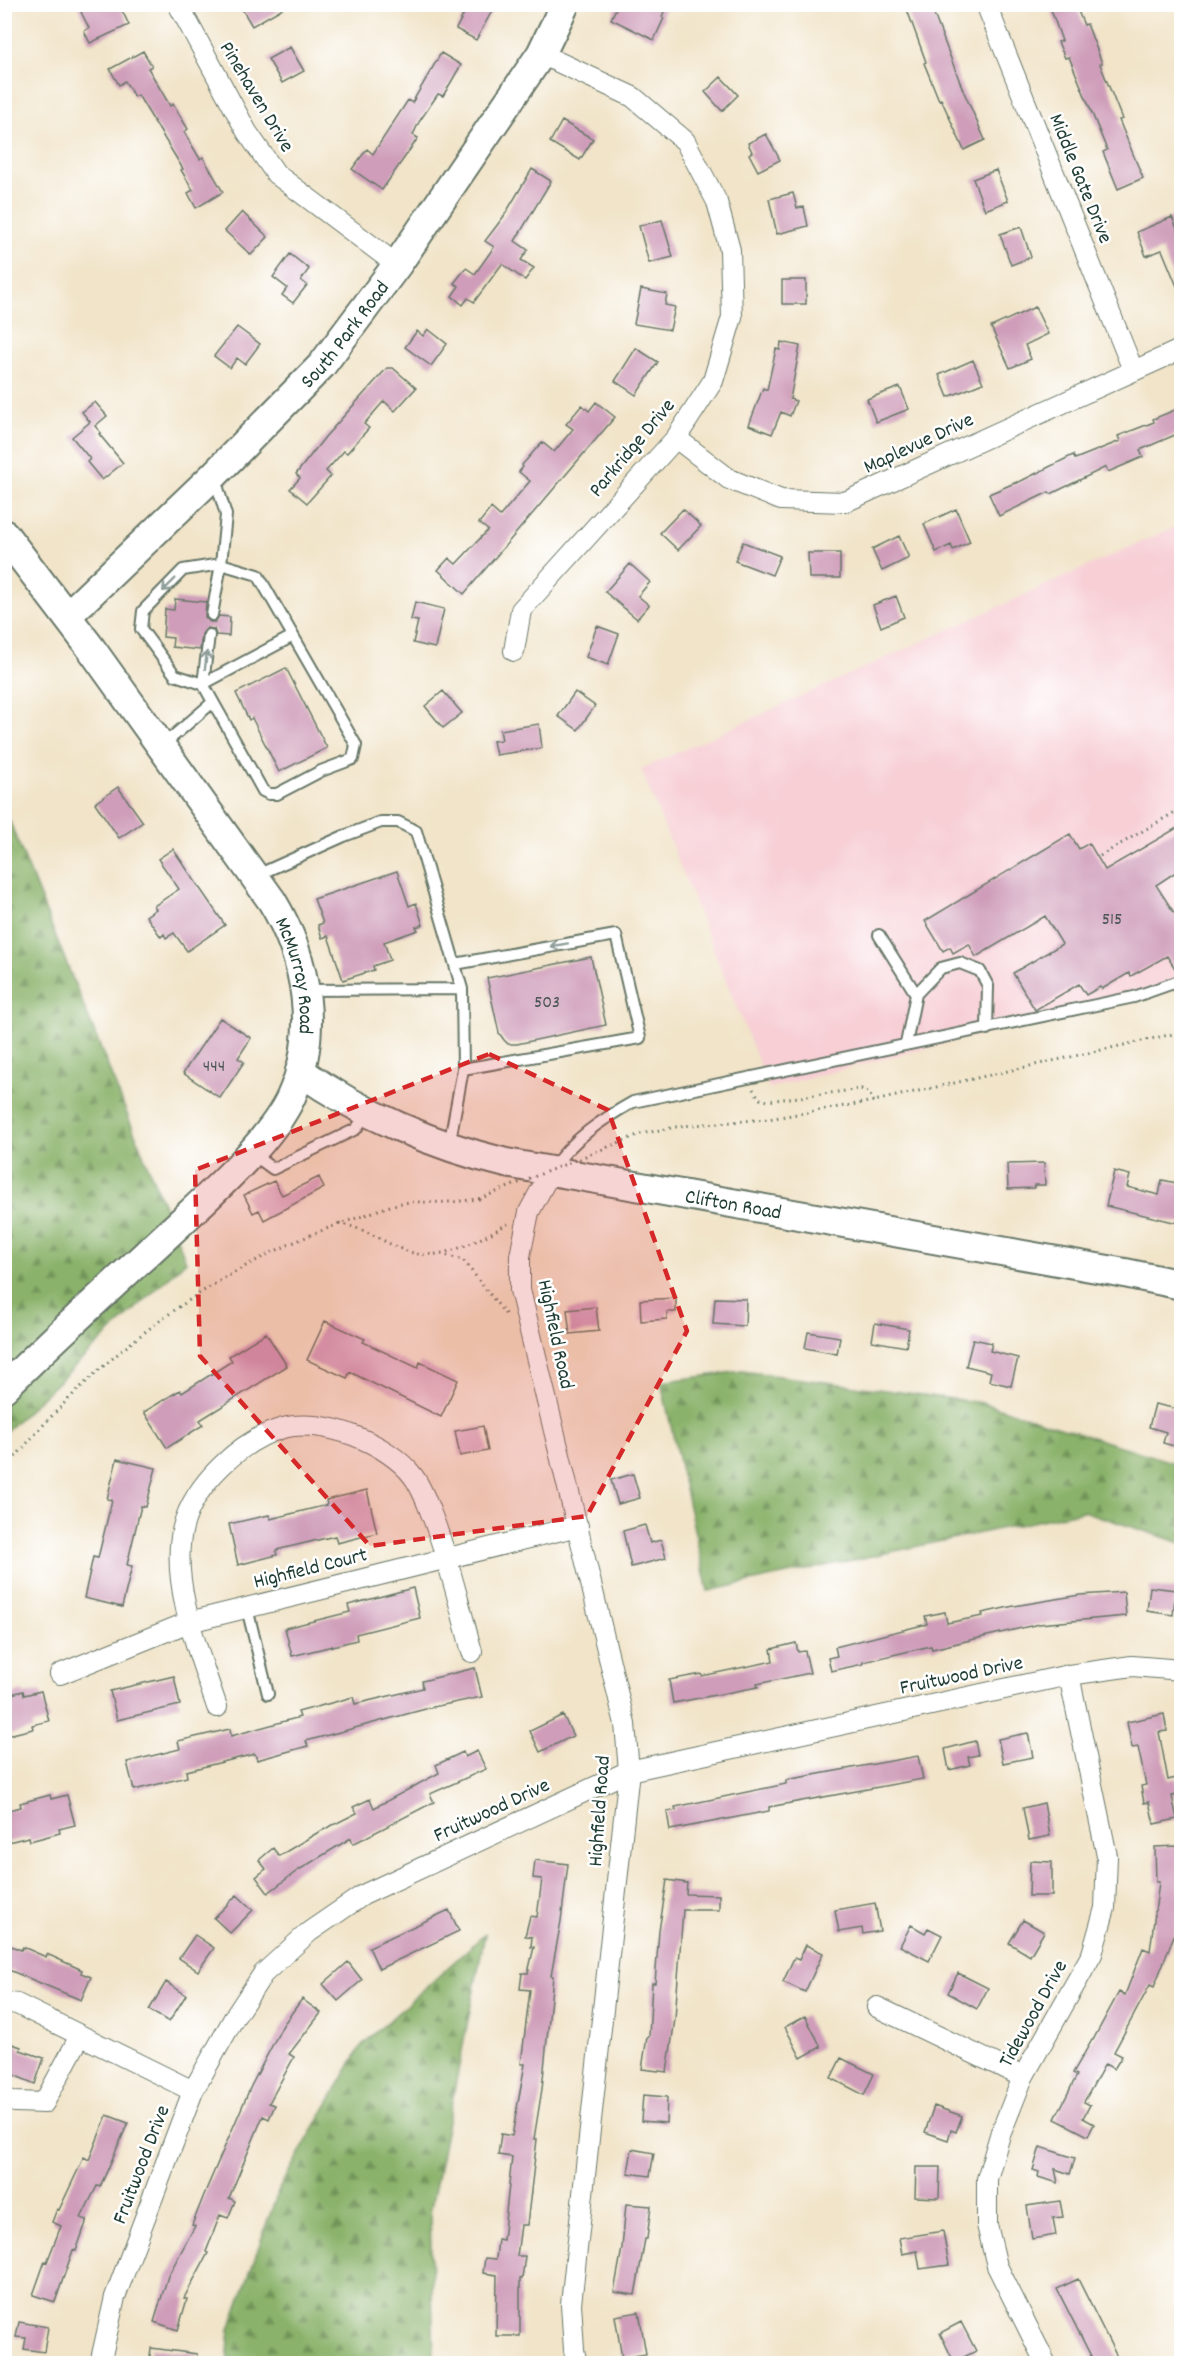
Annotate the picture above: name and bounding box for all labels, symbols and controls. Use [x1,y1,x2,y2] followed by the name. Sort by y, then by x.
[210,36,300,159] street label: Pinehaven Drive
[1040,110,1119,249] street label: Middle Gate Drive
[295,275,398,397] street label: South Park Road
[583,393,684,505] street label: Parkridge Drive
[859,406,979,483] street label: Maplevue Drive
[161,577,176,592] one-way arrow
[201,650,212,670] one-way arrow
[1102,908,1122,933] house number: 515
[265,913,319,1035] street label: McMurray Road
[550,940,569,951] one-way arrow
[534,991,560,1016] house number: 503
[203,1055,225,1080] house number: 444
[682,1183,784,1230] street label: Clifton Road
[528,1277,580,1392] street label: Highfield Road
[251,1541,371,1599] street label: Highfield Court
[897,1649,1026,1705] street label: Fruitwood Drive
[582,1755,620,1868] street label: Highfield Road
[429,1772,555,1852] street label: Fruitwood Drive
[993,1955,1077,2074] street label: Tidewood Drive
[106,2101,179,2229] street label: Fruitwood Drive

